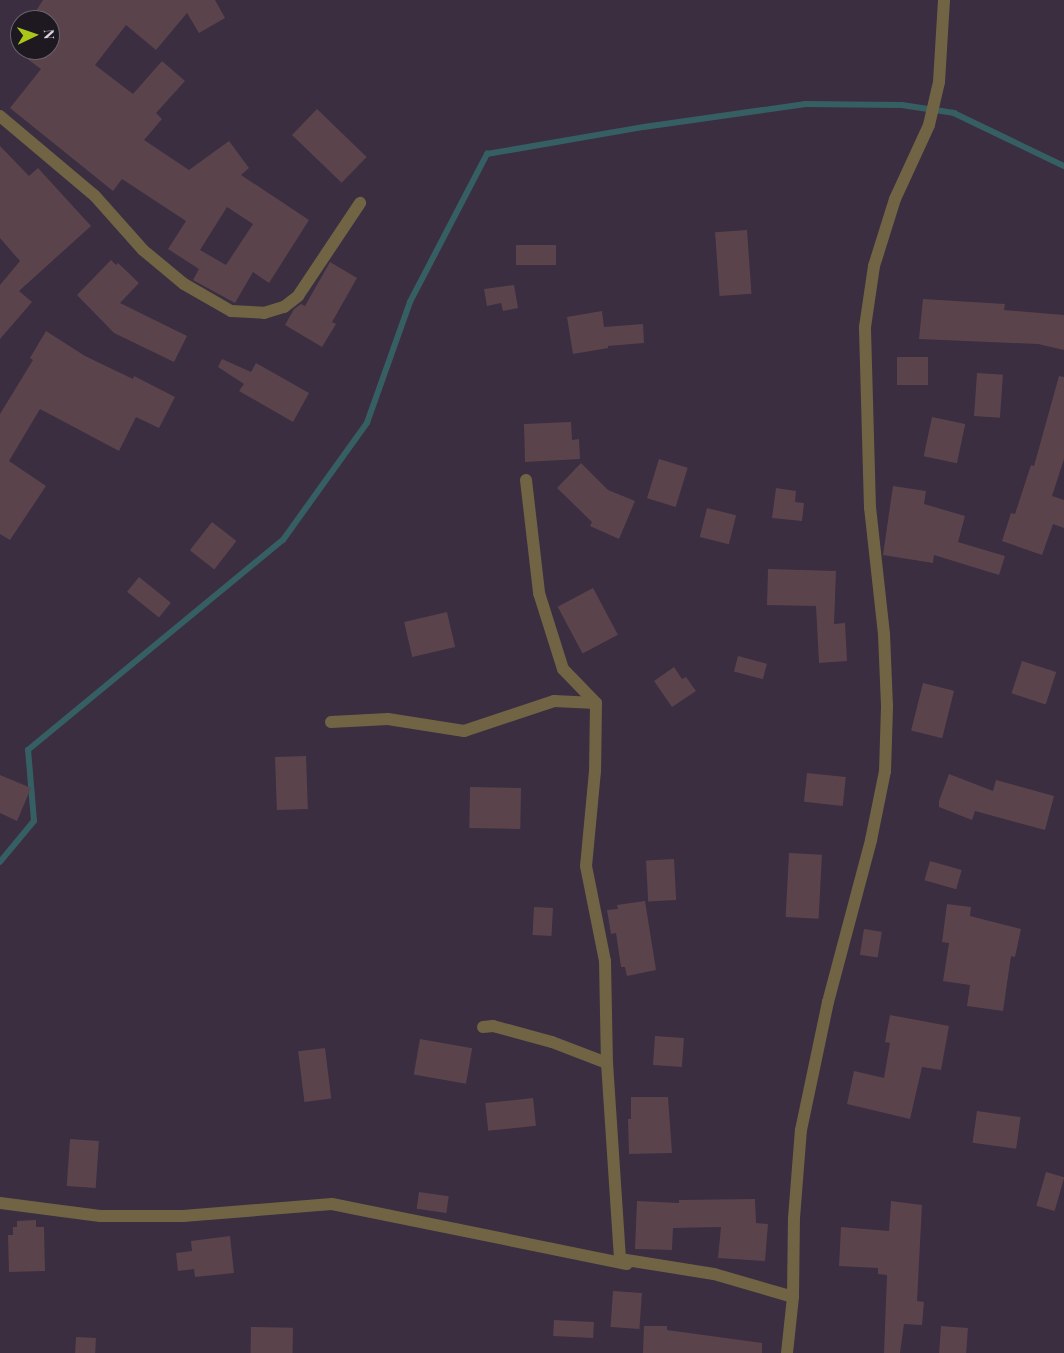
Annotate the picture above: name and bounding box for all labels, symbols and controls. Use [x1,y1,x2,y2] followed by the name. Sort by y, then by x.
[10,10,60,60] north arrow
[40,29,59,40] text: N

